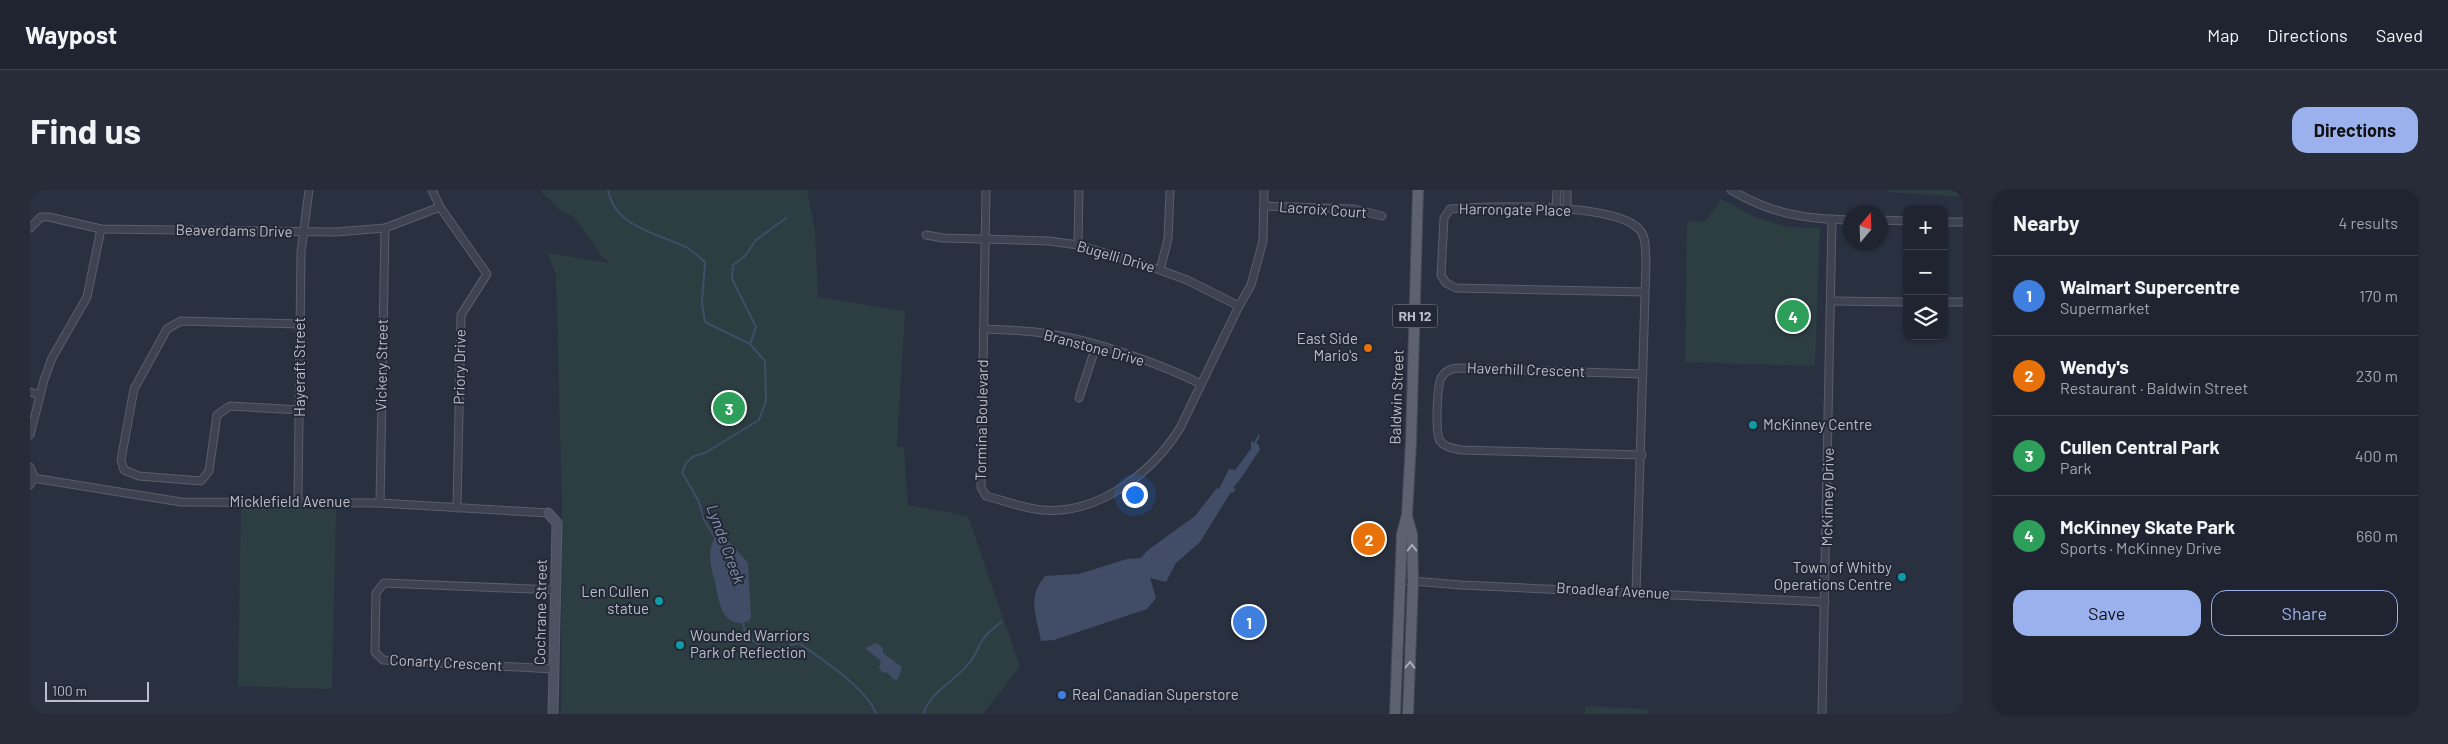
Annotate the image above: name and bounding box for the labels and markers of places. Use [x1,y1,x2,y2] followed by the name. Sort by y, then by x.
[1777,297,1809,335] pin: 4
[1297,329,1358,364] place label: East Side Mario's
[1362,342,1374,354] marker: East Side Mario's
[713,389,745,427] pin: 3
[1763,415,1872,433] place label: McKinney Centre
[1747,419,1759,431] marker: McKinney Centre
[1353,520,1385,558] pin: 2
[1774,558,1892,593] place label: Town of Whitby Operations Centre
[1896,571,1908,583] marker: Town of Whitby Operations Centre
[581,582,649,617] place label: Len Cullen statue
[653,595,665,607] marker: Len Cullen statue
[1233,603,1265,641] pin: 1
[690,626,810,661] place label: Wounded Warriors Park of Reflection
[674,639,686,651] marker: Wounded Warriors Park of Reflection
[1072,685,1239,703] place label: Real Canadian Superstore
[1056,689,1068,701] marker: Real Canadian Superstore

